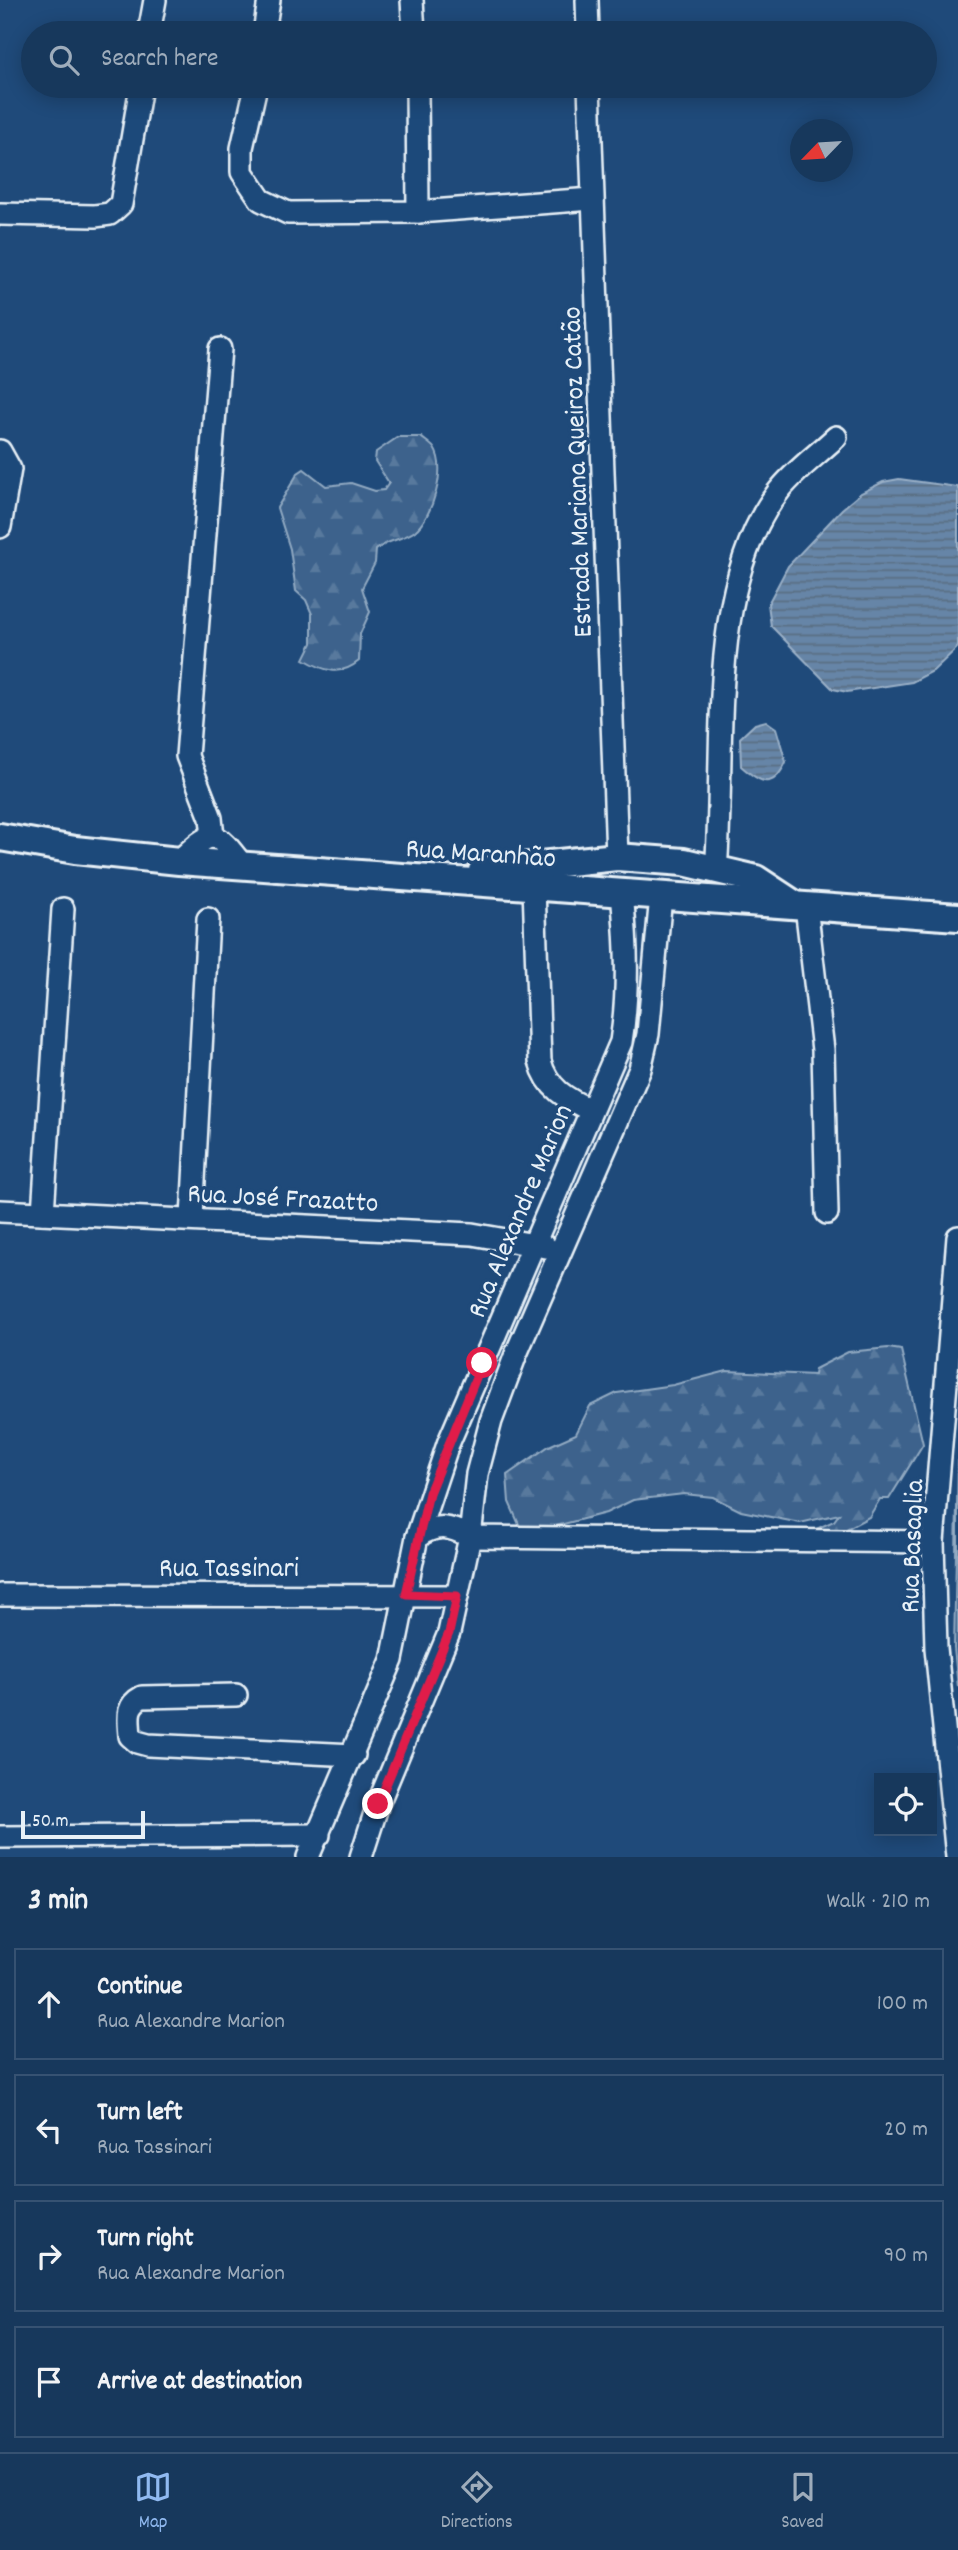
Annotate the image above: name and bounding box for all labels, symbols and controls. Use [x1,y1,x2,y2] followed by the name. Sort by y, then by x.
[21,21,937,98] search box
[45,41,83,79] icon: search
[101,41,219,78] text: Search here
[790,119,853,182] north arrow
[554,306,606,638] street label: Estrada Mariana Queiroz Catão
[404,831,557,881] street label: Rua Maranhão
[460,1099,586,1325] street label: Rua Alexandre Marion
[186,1176,379,1226] street label: Rua José Frazatto
[466,1347,497,1378] route start
[893,1478,937,1614] street label: Rua Basaglia
[159,1551,299,1591] street label: Rua Tassinari
[874,1773,937,1836] map controls
[874,1773,937,1836] button: locate
[362,1788,393,1819] route end
[21,1808,145,1840] scale bar
[32,1809,69,1836] text: 50 m
[28,1881,88,1924] text: 3 min
[827,1886,930,1919] text: Walk · 210 m
[97,1969,182,2006] text: Continue
[30,1985,68,2023] icon: ahead
[877,1988,928,2021] text: 100 m
[97,2006,285,2039] text: Rua Alexandre Marion
[97,2095,183,2132] text: Turn left
[30,2111,68,2149] icon: left
[884,2114,928,2147] text: 20 m
[97,2132,212,2165] text: Rua Tassinari
[97,2221,194,2258] text: Turn right
[30,2237,68,2275] icon: right
[884,2240,928,2273] text: 90 m
[97,2258,285,2291] text: Rua Alexandre Marion
[30,2363,68,2401] icon: arrive
[97,2364,302,2401] text: Arrive at destination
[134,2468,172,2537] tab: Map
[441,2468,513,2537] tab: Directions
[781,2468,824,2537] tab: Saved

